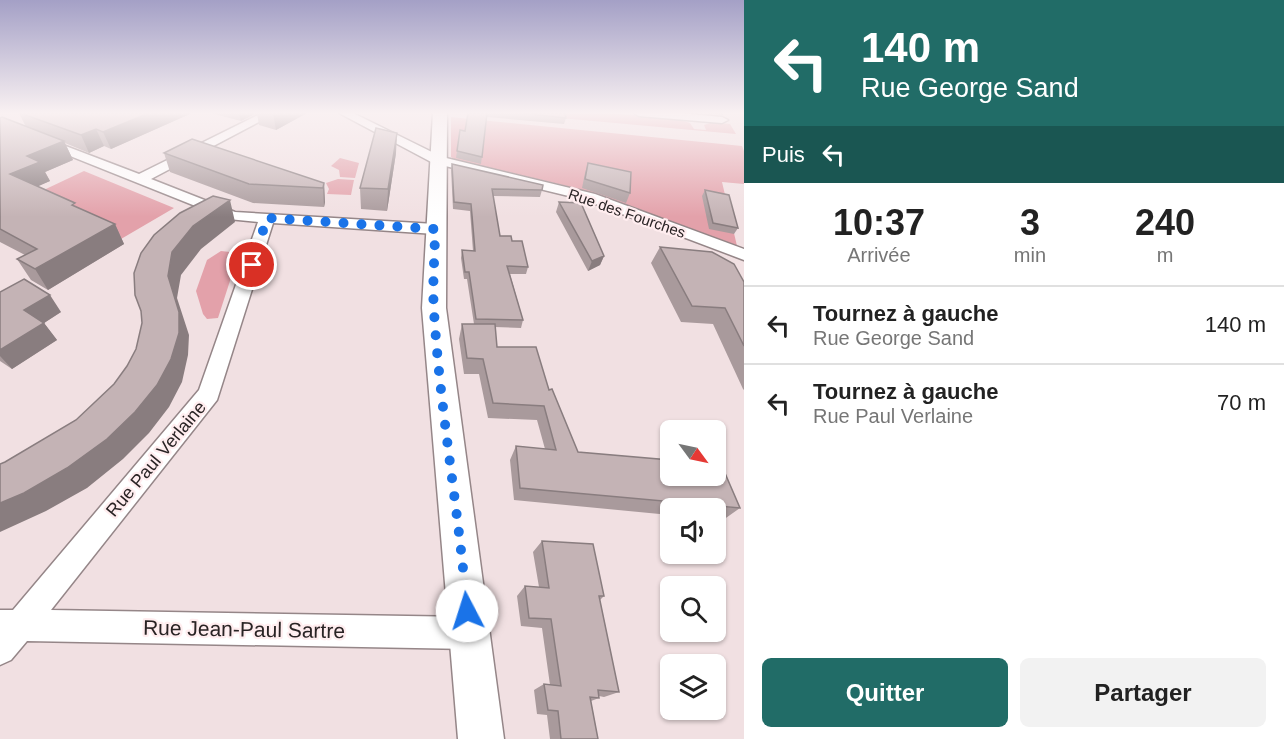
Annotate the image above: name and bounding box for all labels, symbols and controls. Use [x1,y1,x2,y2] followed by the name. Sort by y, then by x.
[762,24,840,102] icon: left
[861,24,980,71] text: 140 m
[861,73,1079,103] text: Rue George Sand
[817,138,850,171] icon: left
[762,142,805,167] text: Puis
[566,185,688,241] street label: Rue des Fourches
[833,202,925,243] text: 10:37
[1020,202,1040,243] text: 3
[1135,202,1195,243] text: 240
[226,239,277,290] pin
[847,244,911,266] text: Arrivée
[1014,244,1046,266] text: min
[1157,244,1173,266] text: m
[235,248,268,281] icon: arrive
[813,301,998,326] text: Tournez à gauche
[762,309,795,342] icon: left
[1205,312,1266,337] text: 140 m
[813,327,974,349] text: Rue George Sand
[813,379,998,404] text: Tournez à gauche
[762,387,795,420] icon: left
[1217,390,1266,415] text: 70 m
[102,397,210,521] street label: Rue Paul Verlaine
[813,405,973,427] text: Rue Paul Verlaine
[660,420,726,486] north arrow
[660,420,726,720] map controls
[660,498,726,564] button: sound
[660,576,726,642] button: search
[435,579,499,643] position arrow
[143,616,345,642] street label: Rue Jean-Paul Sartre
[660,654,726,720] button: layers
[762,658,1008,727] button: Quitter
[1020,658,1266,727] button: Partager

